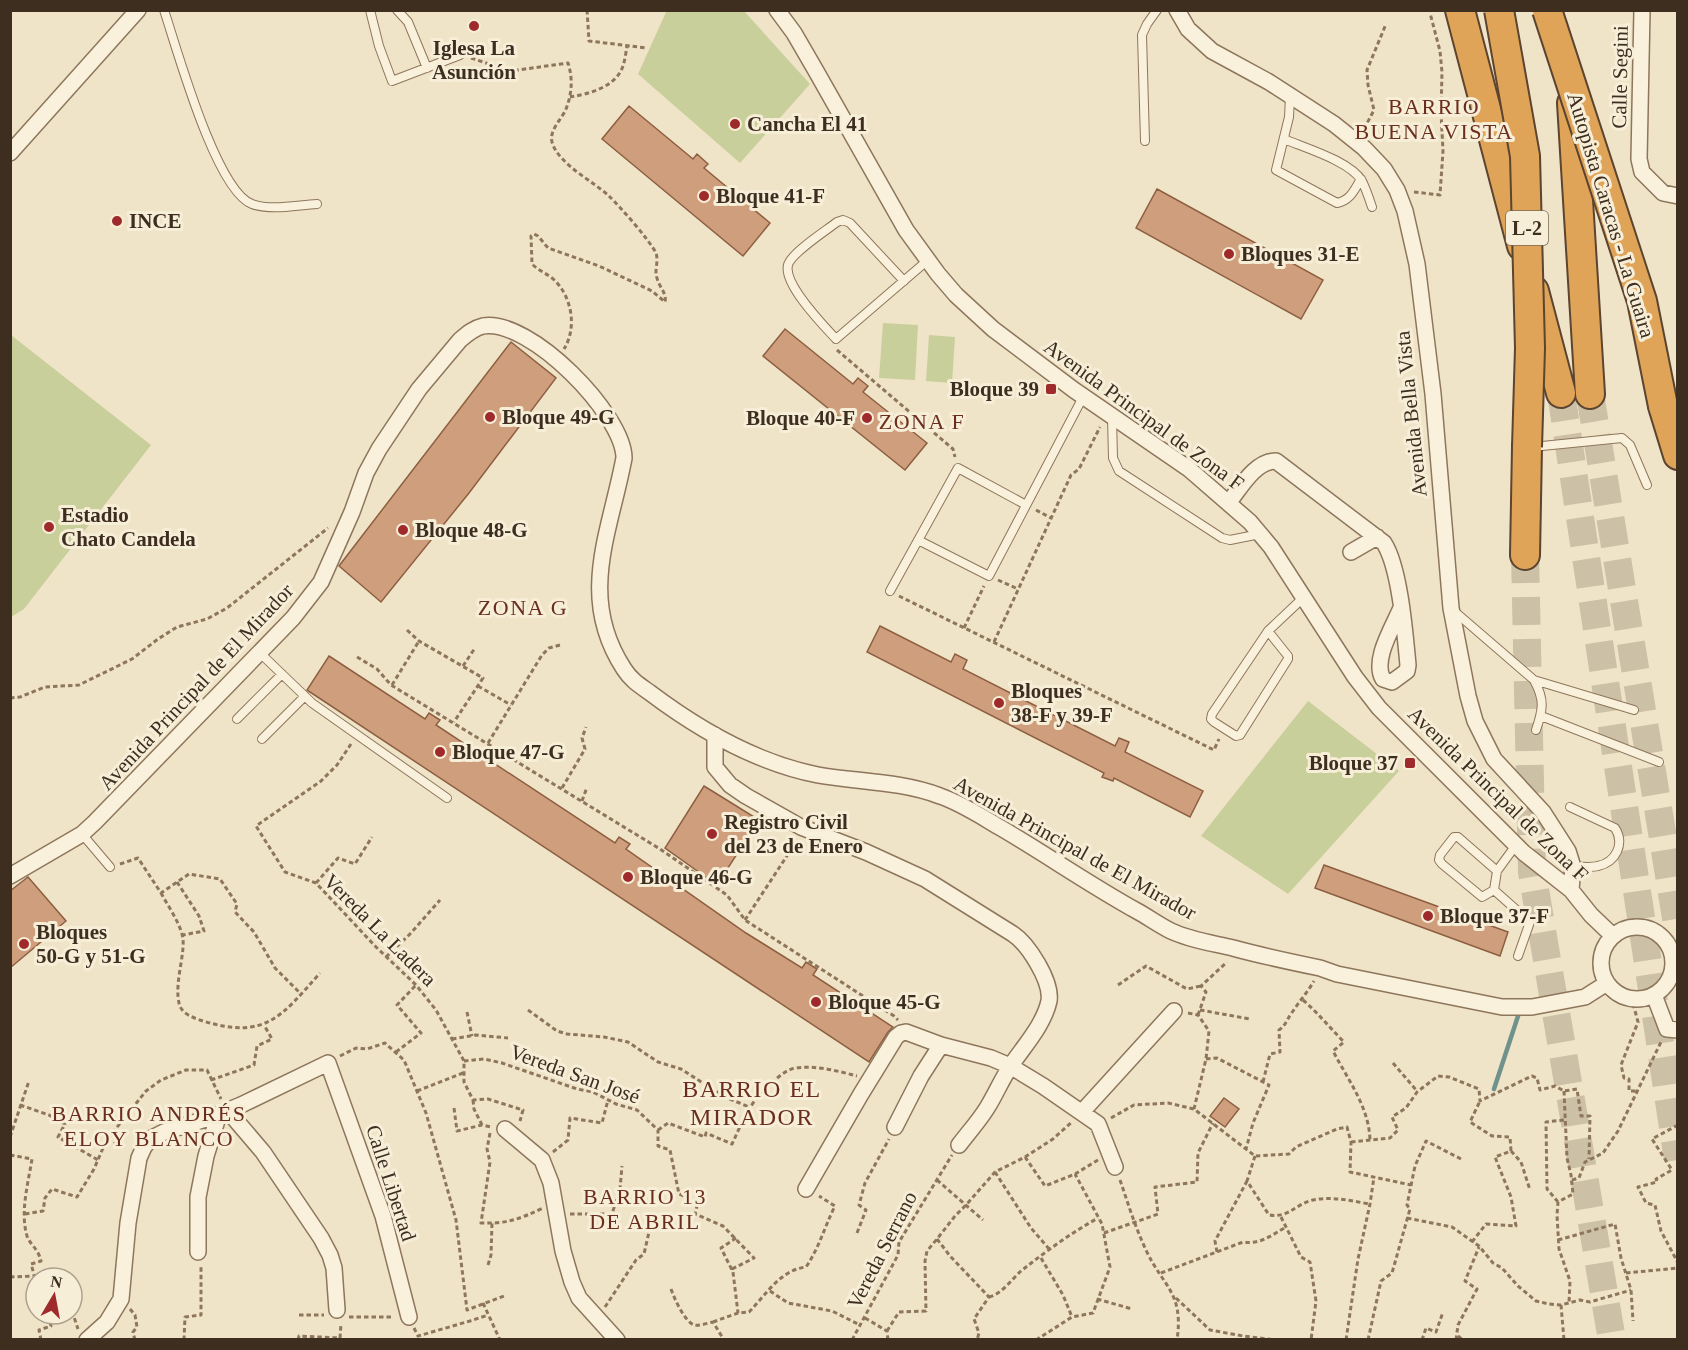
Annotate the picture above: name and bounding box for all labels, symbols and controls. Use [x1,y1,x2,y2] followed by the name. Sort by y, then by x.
[467,19,481,33] marker: Iglesa La Asunción
[1607,25,1633,129] street label: Calle Segini
[432,36,516,84] place label: Iglesa La Asunción
[1562,89,1660,341] street label: Autopista Caracas - La Guaira
[1354,94,1514,144] district label: BARRIO BUENA VISTA
[747,112,867,136] place label: Cancha El 41
[728,117,742,131] marker: Cancha El 41
[716,184,825,208] place label: Bloque 41-F
[697,189,711,203] marker: Bloque 41-F
[129,209,182,233] place label: INCE
[1506,211,1548,245] road number: L-2
[110,214,124,228] marker: INCE
[1241,242,1359,266] place label: Bloques 31-E
[1222,247,1236,261] marker: Bloques 31-E
[1390,329,1432,498] street label: Avenida Bella Vista
[1039,334,1249,496] street label: Avenida Principal de Zona F
[950,377,1039,401] place label: Bloque 39
[1044,382,1058,396] marker: Bloque 39
[502,405,615,429] place label: Bloque 49-G
[746,406,855,430] place label: Bloque 40-F
[879,409,965,434] district label: ZONA F
[483,410,497,424] marker: Bloque 49-G
[860,411,874,425] marker: Bloque 40-F
[61,503,196,551] place label: Estadio Chato Candela
[415,518,528,542] place label: Bloque 48-G
[42,520,56,534] marker: Estadio Chato Candela
[396,523,410,537] marker: Bloque 48-G
[94,579,298,795] street label: Avenida Principal de El Mirador
[478,595,568,620] district label: ZONA G
[1011,679,1113,727] place label: Bloques 38-F y 39-F
[992,696,1006,710] marker: Bloques 38-F y 39-F
[1403,702,1593,886] street label: Avenida Principal de Zona F
[452,740,565,764] place label: Bloque 47-G
[433,745,447,759] marker: Bloque 47-G
[1309,751,1398,775] place label: Bloque 37
[1403,756,1417,770] marker: Bloque 37
[949,771,1201,925] street label: Avenida Principal de El Mirador
[724,810,863,858] place label: Registro Civil del 23 de Enero
[705,827,719,841] marker: Registro Civil del 23 de Enero
[640,865,753,889] place label: Bloque 46-G
[319,869,442,992] street label: Vereda La Ladera
[621,870,635,884] marker: Bloque 46-G
[1440,904,1549,928] place label: Bloque 37-F
[1421,909,1435,923] marker: Bloque 37-F
[36,920,146,968] place label: Bloques 50-G y 51-G
[17,937,31,951] marker: Bloques 50-G y 51-G
[828,990,941,1014] place label: Bloque 45-G
[809,995,823,1009] marker: Bloque 45-G
[507,1039,643,1109] street label: Vereda San José
[682,1076,822,1130] district label: BARRIO EL MIRADOR
[52,1101,246,1151] district label: BARRIO ANDRÉS ELOY BLANCO
[361,1122,421,1245] street label: Calle Libertad
[583,1184,707,1234] district label: BARRIO 13 DE ABRIL
[842,1187,922,1313] street label: Vereda Serrano
[24,1266,84,1326] north arrow
[49,1272,64,1291] text: N

